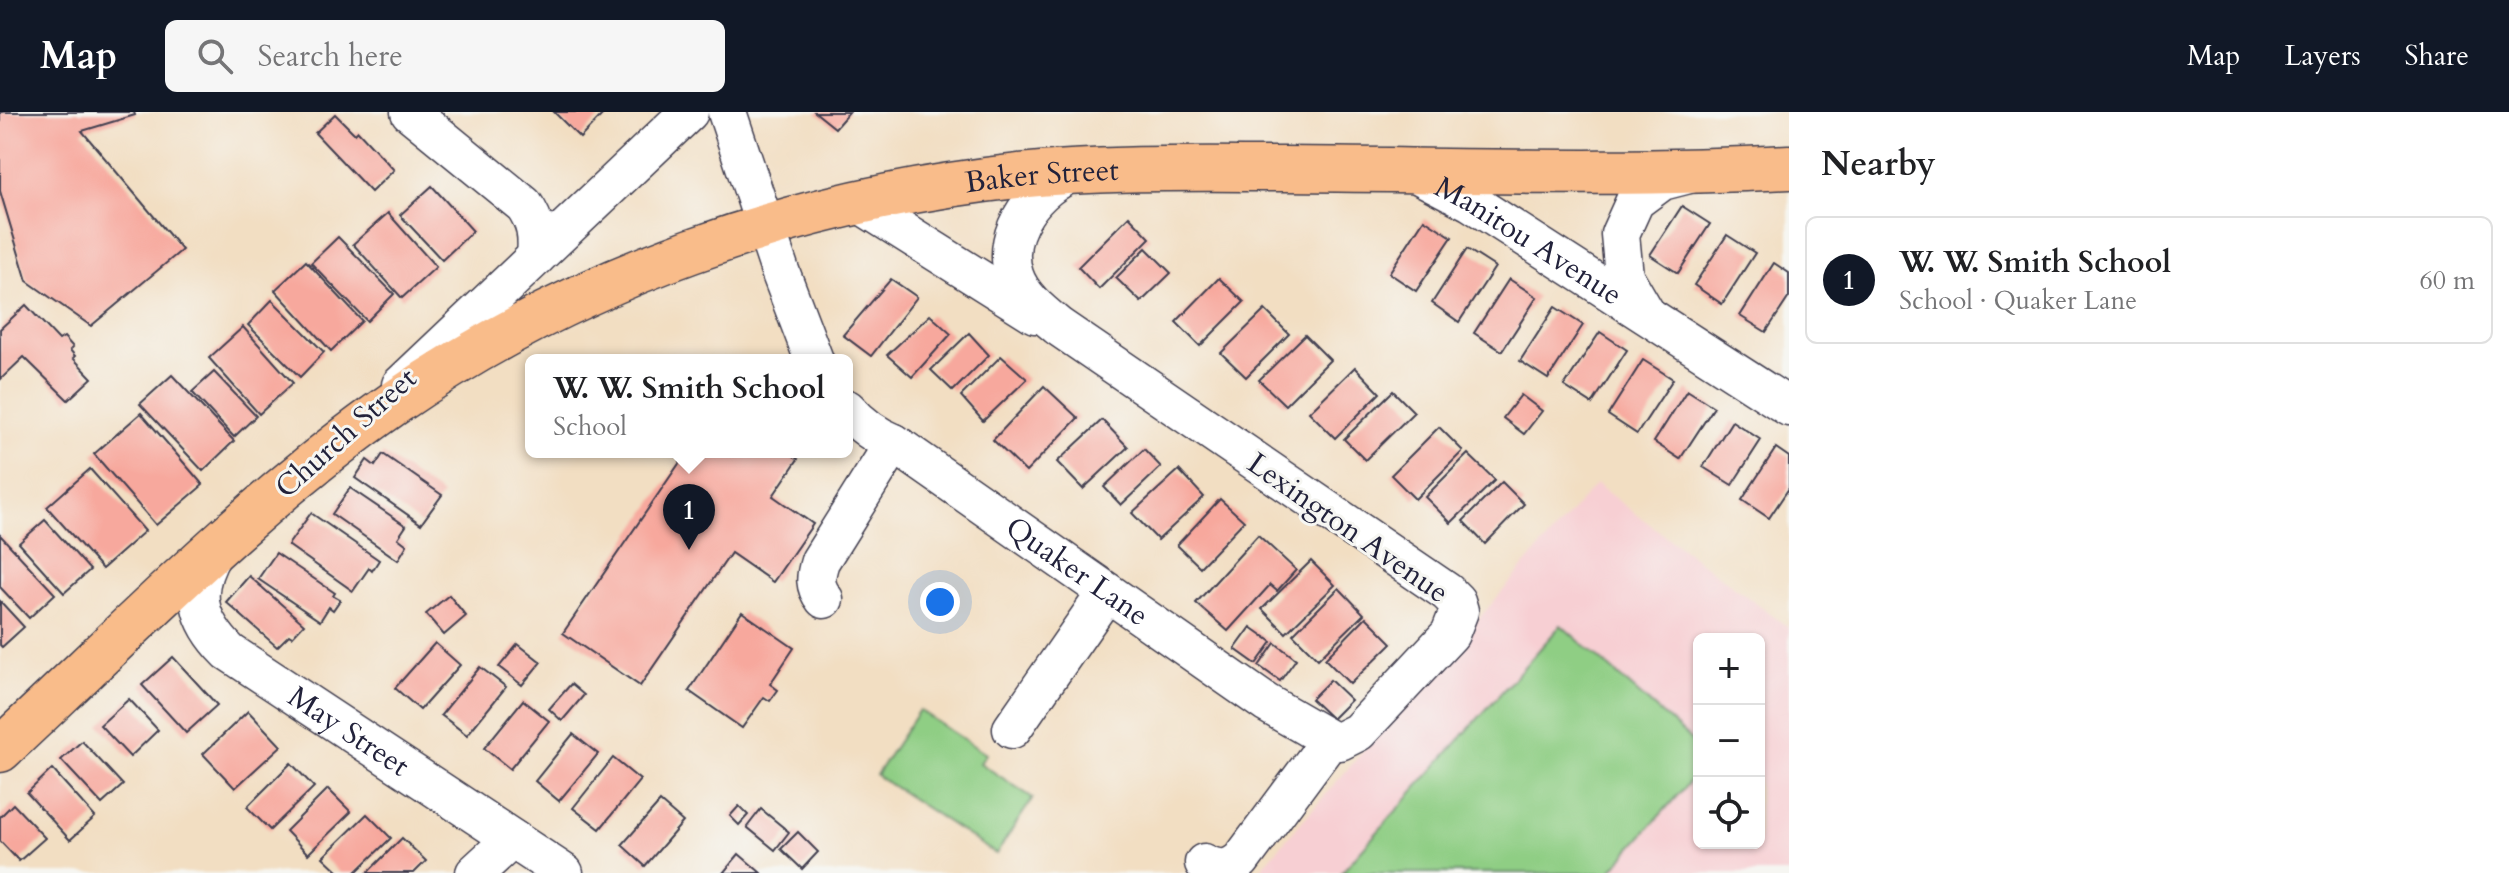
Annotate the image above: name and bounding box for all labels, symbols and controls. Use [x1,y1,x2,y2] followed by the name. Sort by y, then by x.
[165,20,725,92] search box
[40,30,117,82] text: Map
[193,34,237,78] icon: search
[257,36,403,77] text: Search here
[2187,37,2240,75] text: Map
[2284,37,2361,75] text: Layers
[2405,37,2469,75] text: Share
[1821,141,1936,187] text: Nearby
[962,149,1120,203] street label: Baker Street
[1428,166,1630,315] street label: Manitou Avenue
[1899,242,2171,283] text: W. W. Smith School
[1842,263,1856,298] text: 1
[2419,263,2475,298] text: 60 m
[1899,283,2137,318] text: School · Quaker Lane
[525,354,853,458] popup
[266,358,426,508] street label: Church Street
[553,368,825,409] text: W. W. Smith School
[553,409,627,444] text: School
[1239,443,1457,613] street label: Lexington Avenue
[663,484,715,550] pin: 1
[997,507,1157,635] street label: Quaker Lane
[920,582,960,622] your location
[1693,633,1765,849] map controls
[1693,633,1765,705] button: +
[280,676,418,786] street label: May Street
[1693,705,1765,777] button: −
[1693,777,1765,849] button: locate

